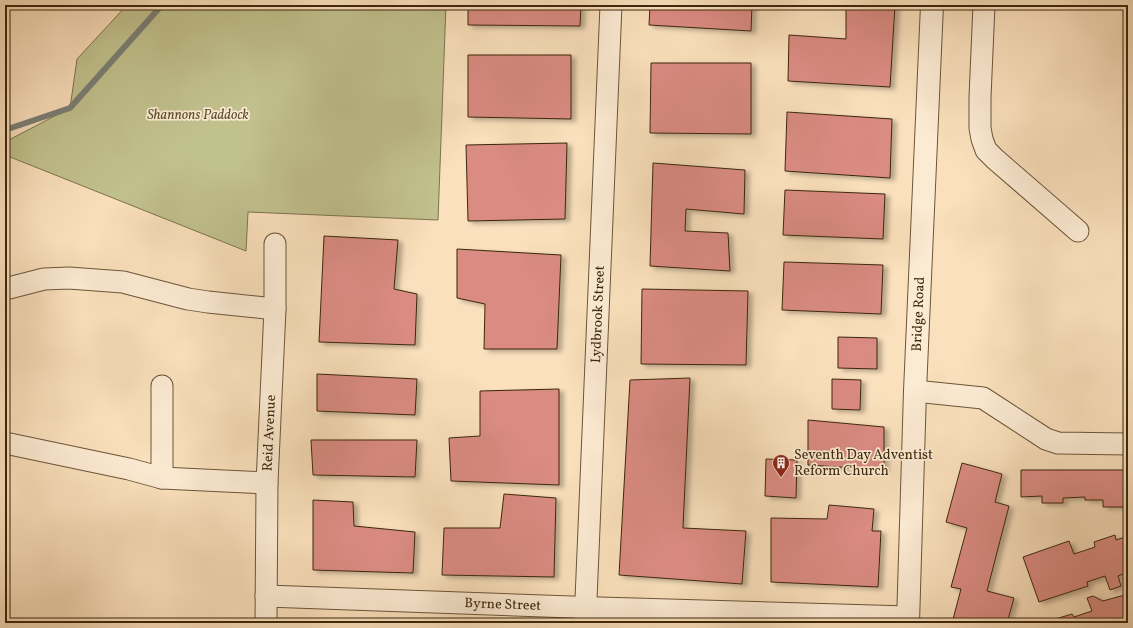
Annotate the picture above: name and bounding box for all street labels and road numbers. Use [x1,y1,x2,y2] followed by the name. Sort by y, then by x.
[586,265,610,363] street label: Lydbrook Street
[907,276,930,352] street label: Bridge Road
[258,394,281,472] street label: Reid Avenue
[464,594,542,615] street label: Byrne Street

